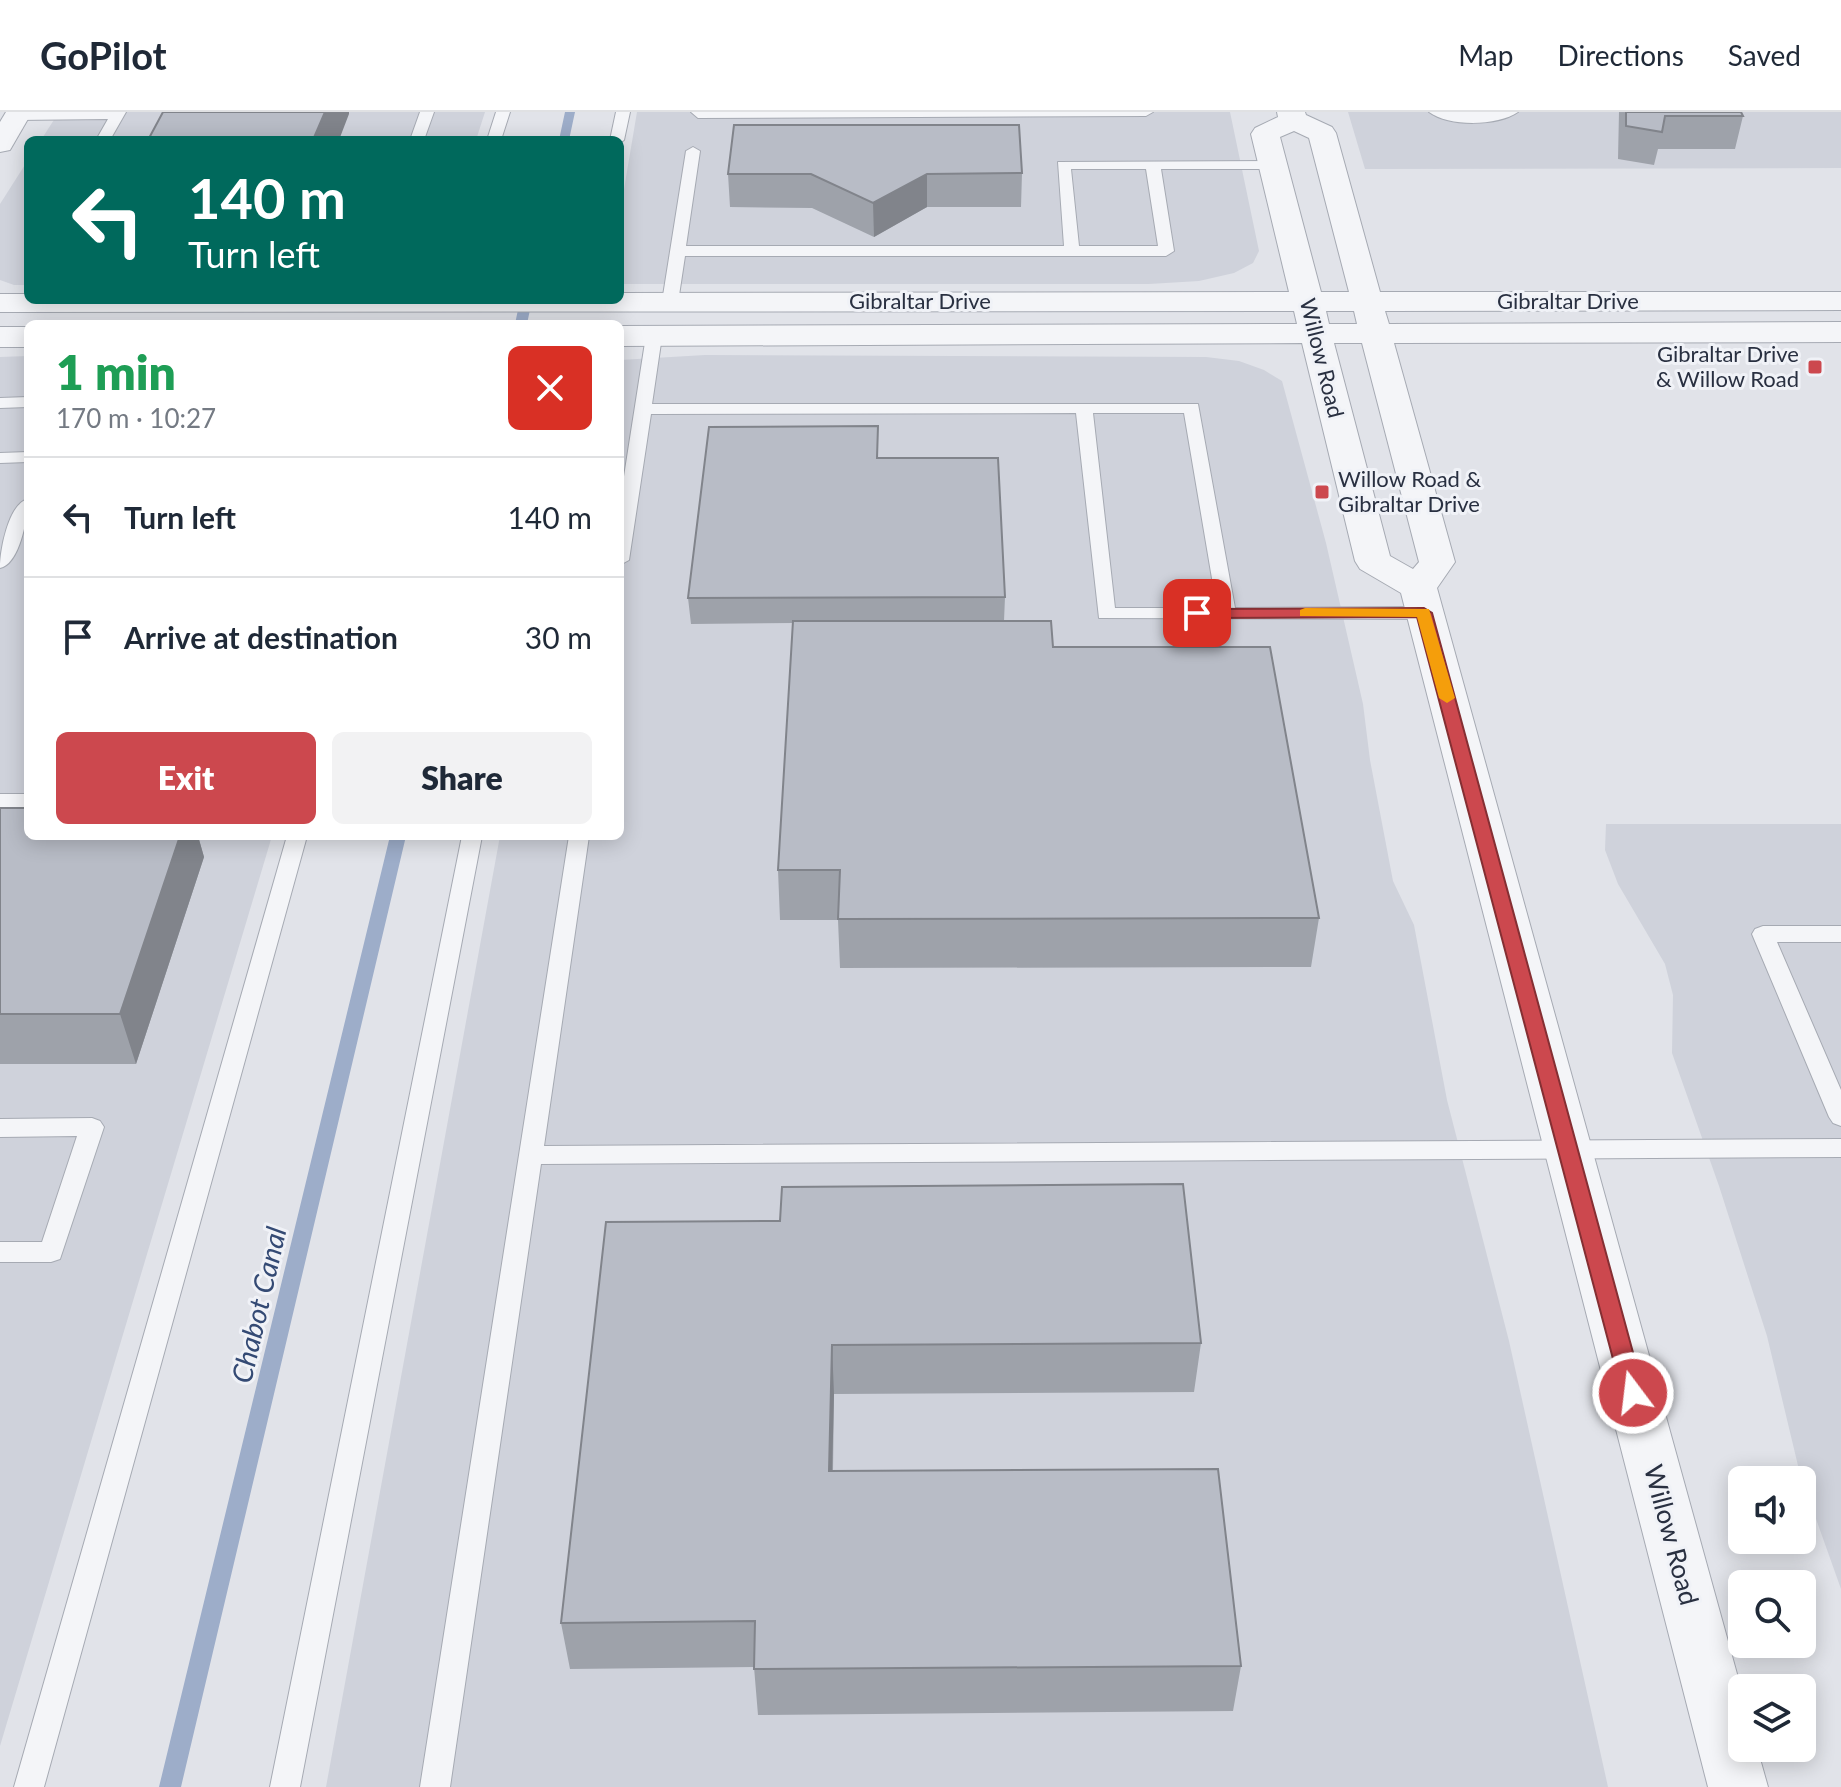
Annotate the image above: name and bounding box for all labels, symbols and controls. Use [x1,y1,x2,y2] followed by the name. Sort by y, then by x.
[40,32,167,78] text: GoPilot
[1458,38,1513,72] text: Map
[1557,38,1684,72] text: Directions
[1728,38,1801,72] text: Saved
[188,164,346,231] text: 140 m
[56,168,160,272] icon: left
[188,232,320,276] text: Turn left
[849,287,991,314] street label: Gibraltar Drive
[1497,287,1639,314] street label: Gibraltar Drive
[1295,295,1350,420] street label: Willow Road
[1656,340,1799,392] place label: Gibraltar Drive & Willow Road
[56,343,176,400] text: 1 min
[508,346,592,430] button: close
[1806,358,1824,376] marker: Gibraltar Drive & Willow Road
[56,402,216,434] text: 170 m · 10:27
[1338,465,1482,517] place label: Willow Road & Gibraltar Drive
[1313,483,1331,501] marker: Willow Road & Gibraltar Drive
[56,495,100,539] icon: left
[124,499,236,535] text: Turn left
[507,499,592,535] text: 140 m
[1163,579,1231,647] pin
[1175,591,1219,635] icon: arrive
[56,615,100,659] icon: arrive
[124,619,398,655] text: Arrive at destination
[525,619,592,655] text: 30 m
[56,732,316,824] button: Exit
[332,732,592,824] button: Share
[224,1223,292,1386] water label: Chabot Canal
[1591,1351,1675,1435] position arrow
[1638,1461,1706,1608] street label: Willow Road
[1728,1466,1816,1762] map controls
[1728,1466,1816,1554] button: sound
[1728,1570,1816,1658] button: search
[1728,1674,1816,1762] button: layers

